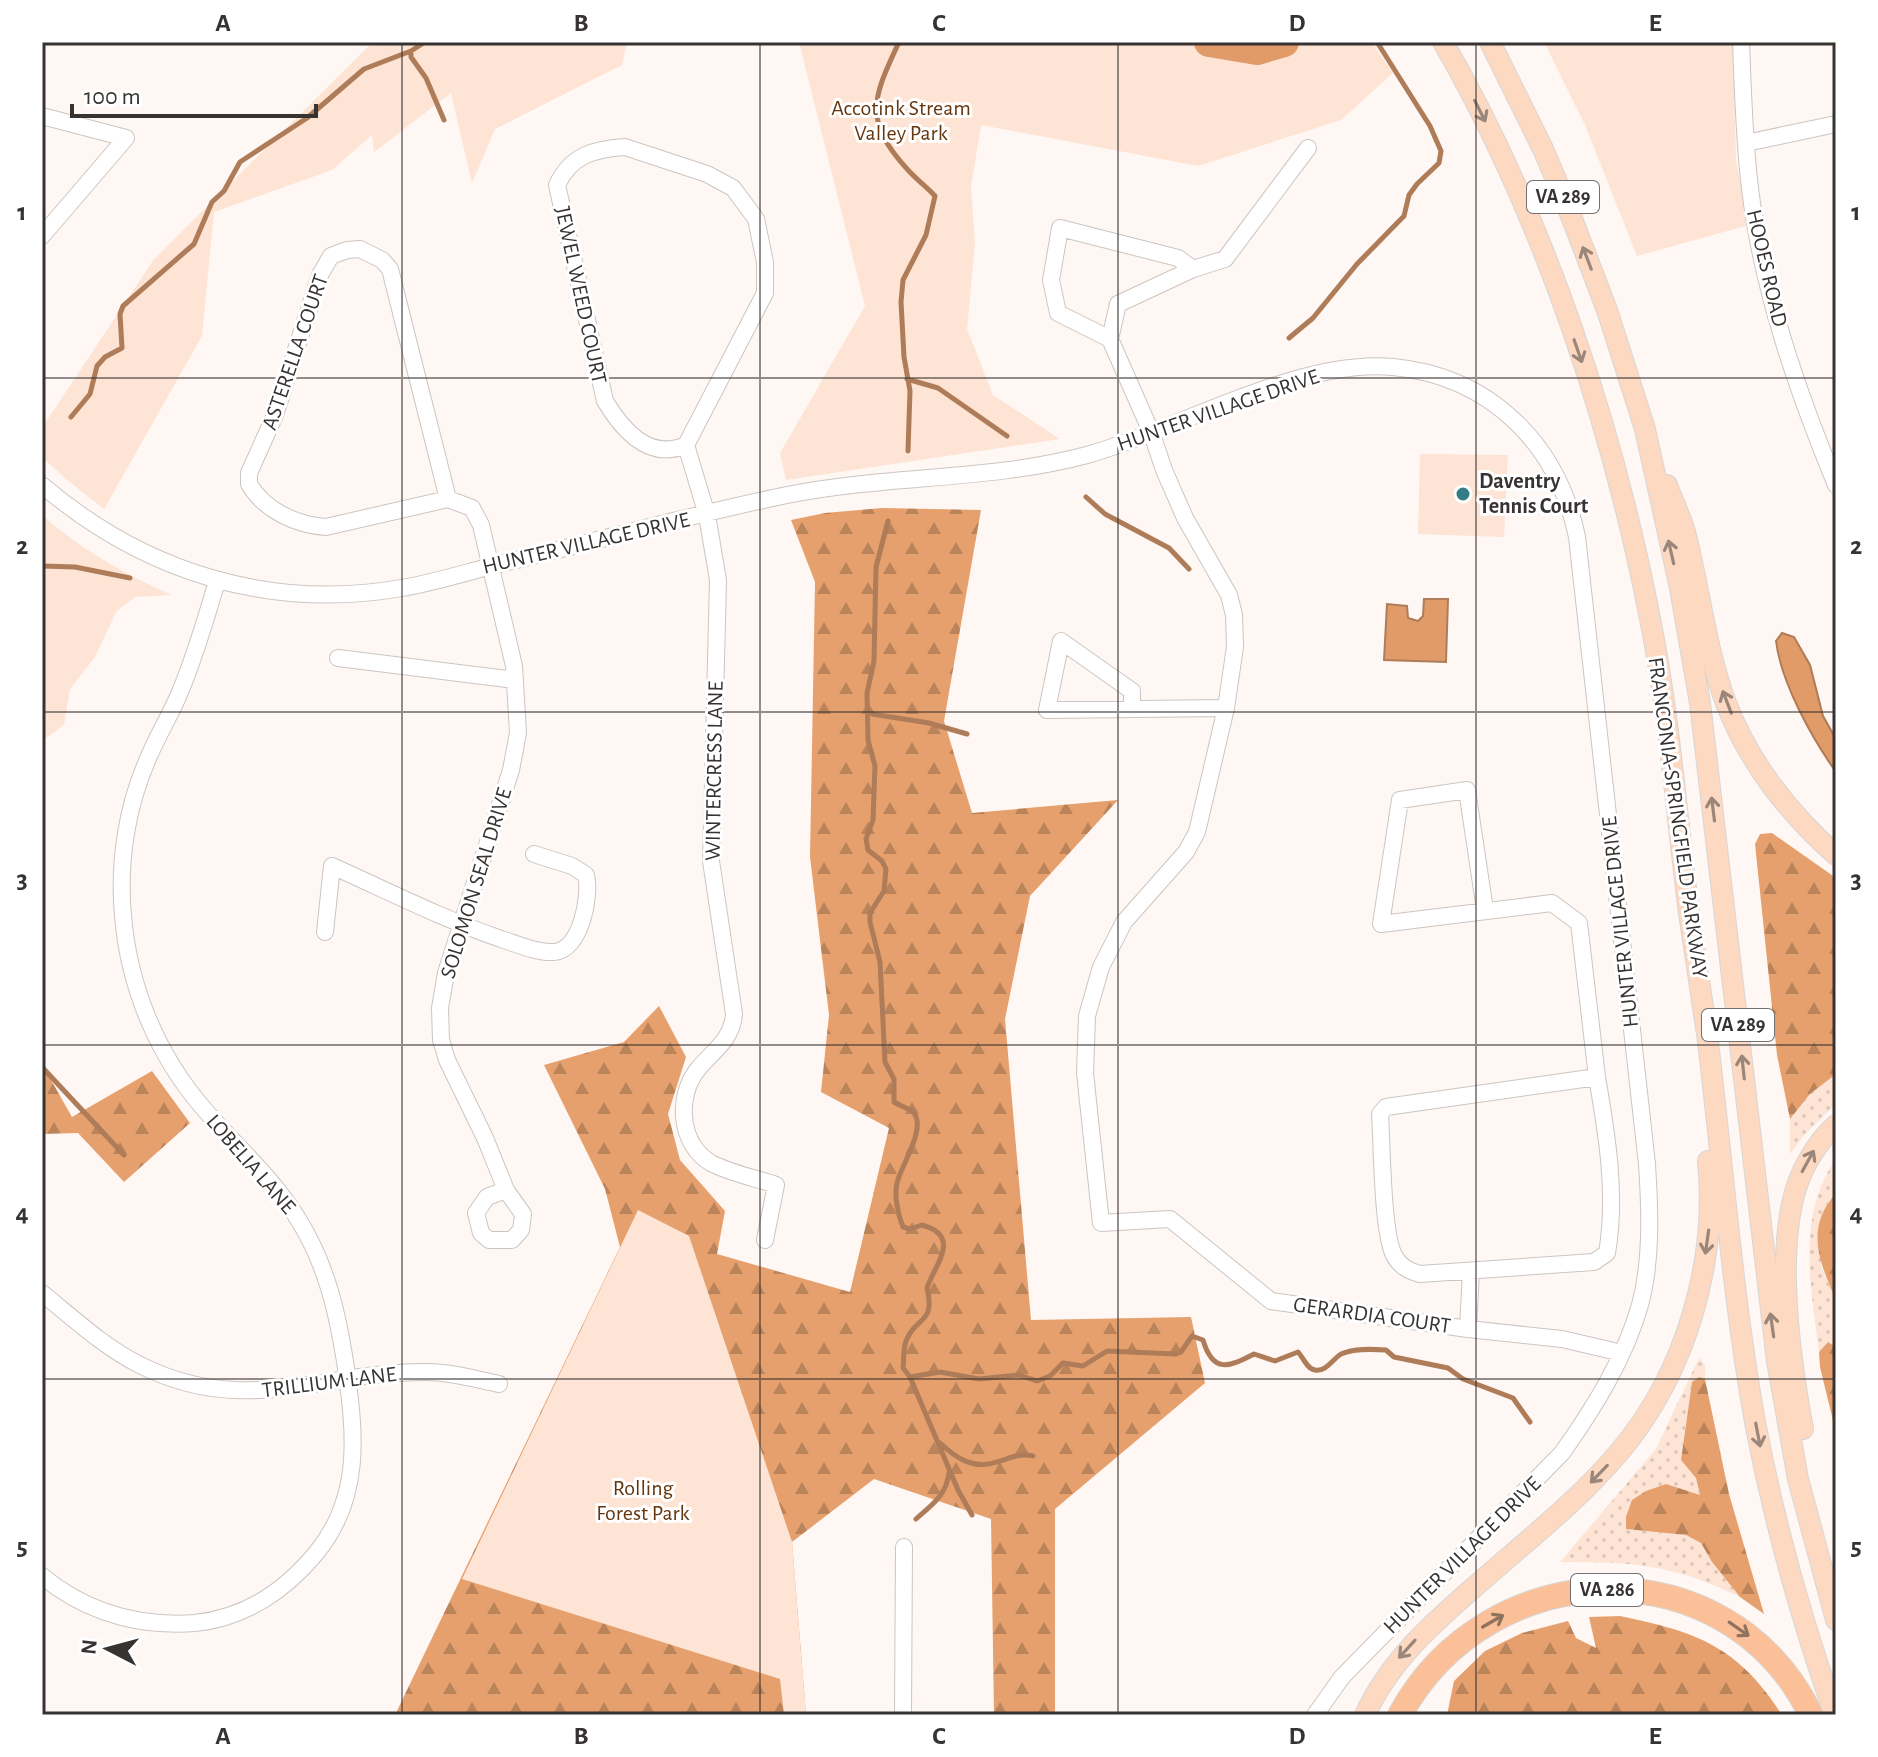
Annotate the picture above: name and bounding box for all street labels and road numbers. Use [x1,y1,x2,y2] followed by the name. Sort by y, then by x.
[1527,181,1599,213] road number: VA 289
[551,204,611,386] street label: JEWEL WEED COURT
[1743,207,1791,329] street label: HOOES ROAD
[258,271,332,433] street label: ASTERELLA COURT
[1114,365,1322,455] street label: HUNTER VILLAGE DRIVE
[480,508,692,578] street label: HUNTER VILLAGE DRIVE
[1645,656,1712,981] street label: FRANCONIA-SPRINGFIELD PARKWAY
[701,681,727,861] street label: WINTERCRESS LANE
[437,785,516,981] street label: SOLOMON SEAL DRIVE
[1598,815,1642,1029] street label: HUNTER VILLAGE DRIVE
[1702,1009,1774,1041] road number: VA 289
[202,1110,300,1218] street label: LOBELIA LANE
[1292,1293,1452,1337] street label: GERARDIA COURT
[260,1363,398,1401] street label: TRILLIUM LANE
[1379,1472,1545,1638] street label: HUNTER VILLAGE DRIVE
[1571,1574,1643,1606] road number: VA 286

